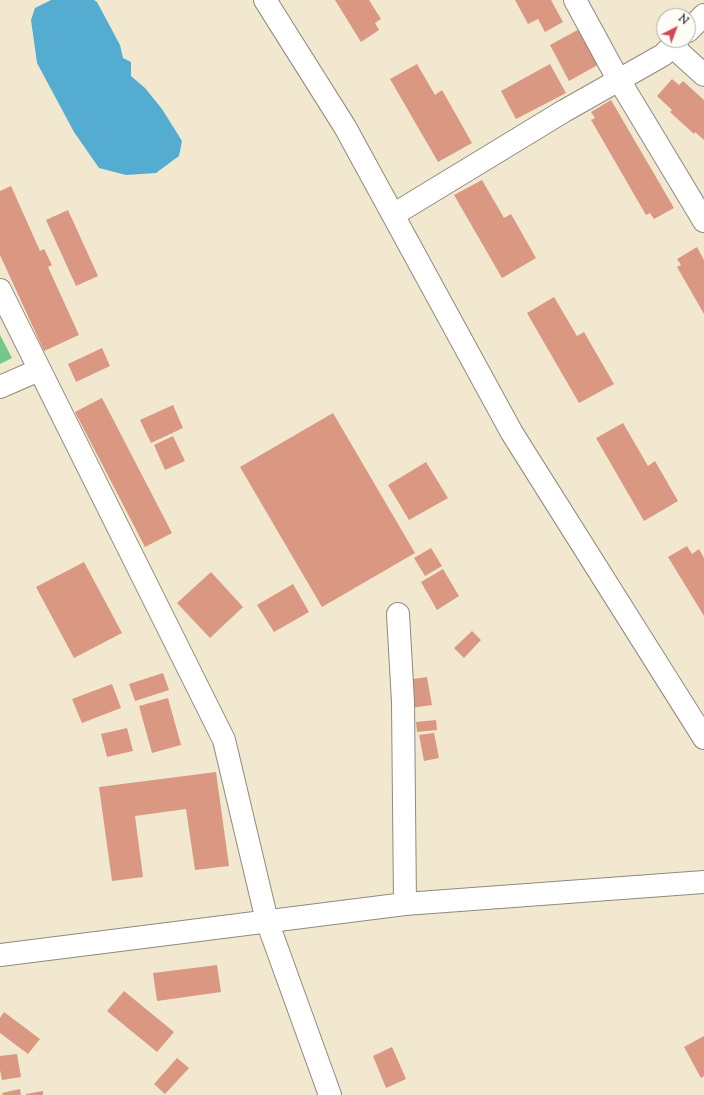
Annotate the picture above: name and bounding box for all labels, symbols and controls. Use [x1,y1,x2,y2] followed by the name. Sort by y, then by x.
[656,8,696,48] north arrow
[675,11,692,29] text: N

